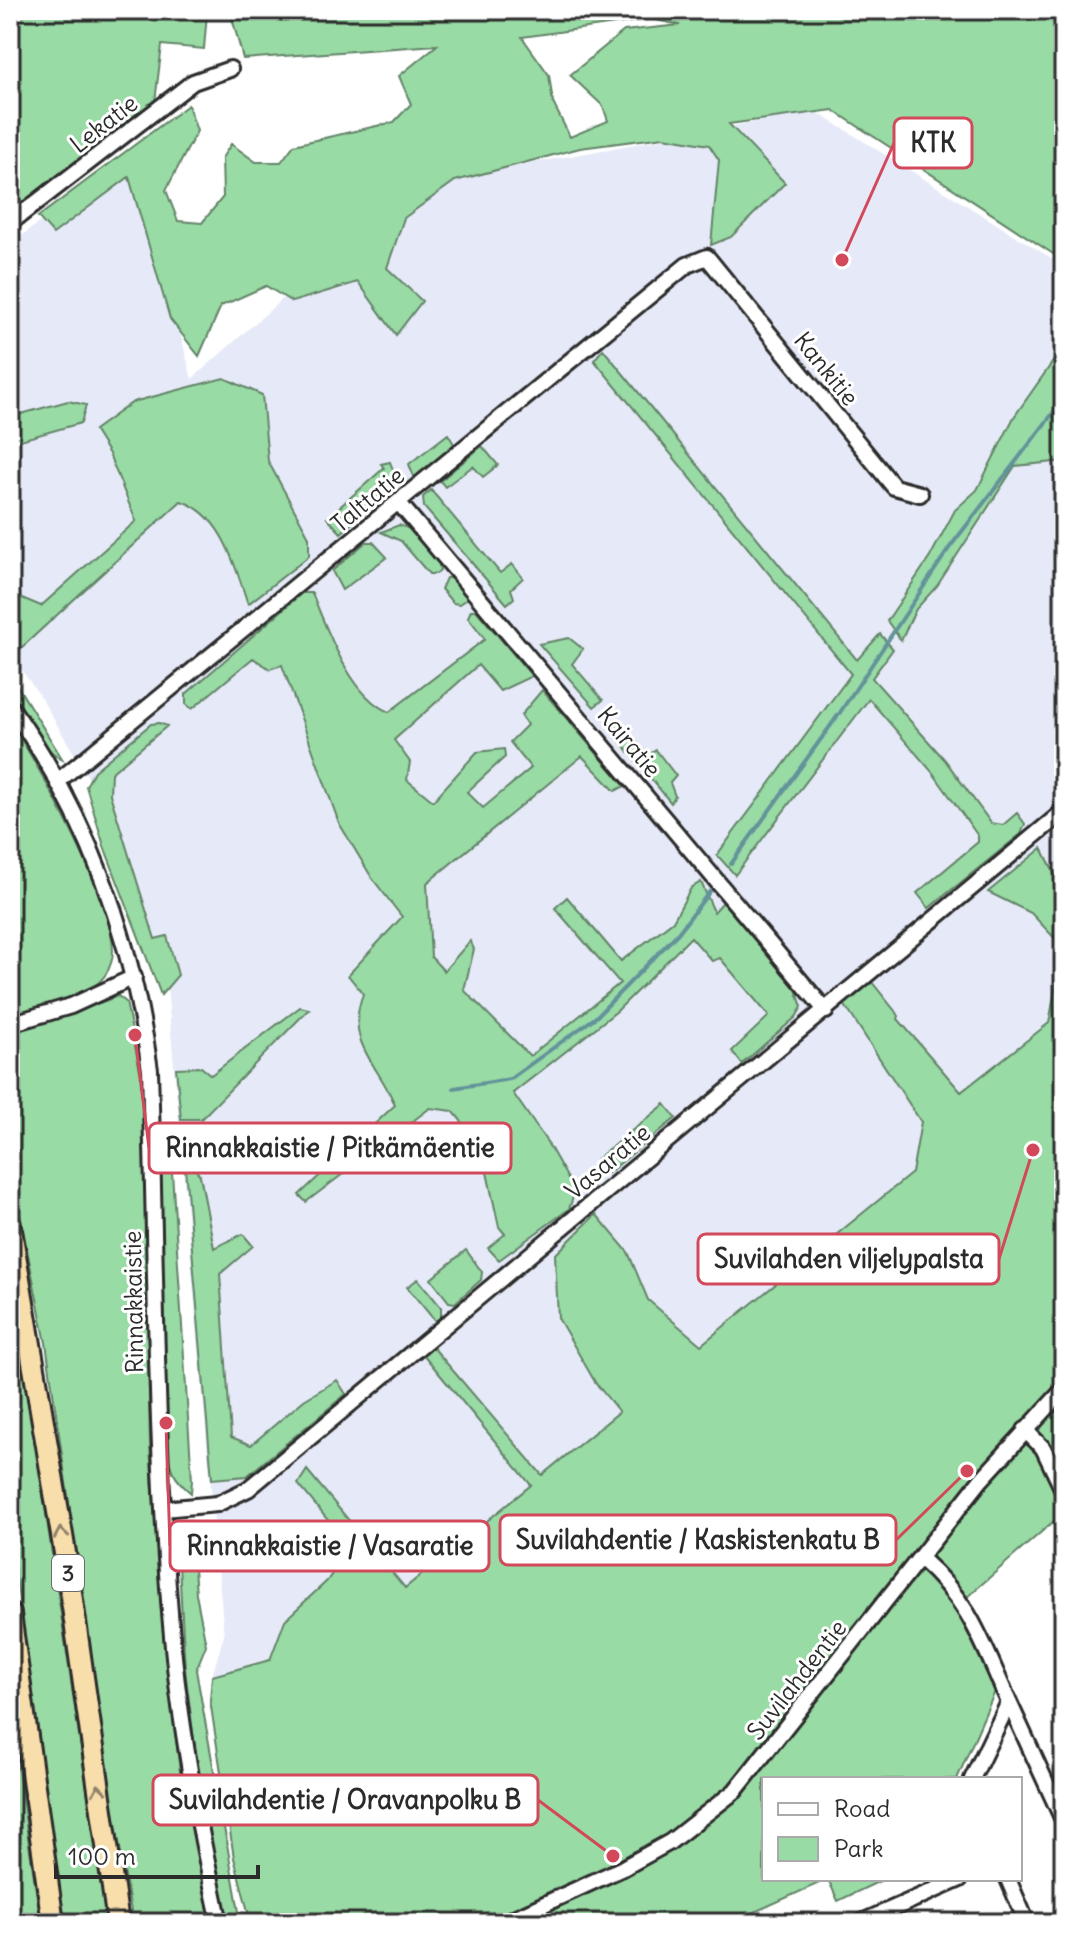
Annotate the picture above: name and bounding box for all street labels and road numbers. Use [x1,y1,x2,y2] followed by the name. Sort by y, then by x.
[64,88,143,159] street label: Lekatie
[788,325,866,411] street label: Kankitie
[325,460,410,538] street label: Talttatie
[591,700,668,783] street label: Kairatie
[559,1117,656,1206] street label: Vasaratie
[117,1230,149,1374] street label: Rinnakkaistie
[52,1555,84,1591] road number: 3
[740,1613,852,1745] street label: Suvilahdentie

